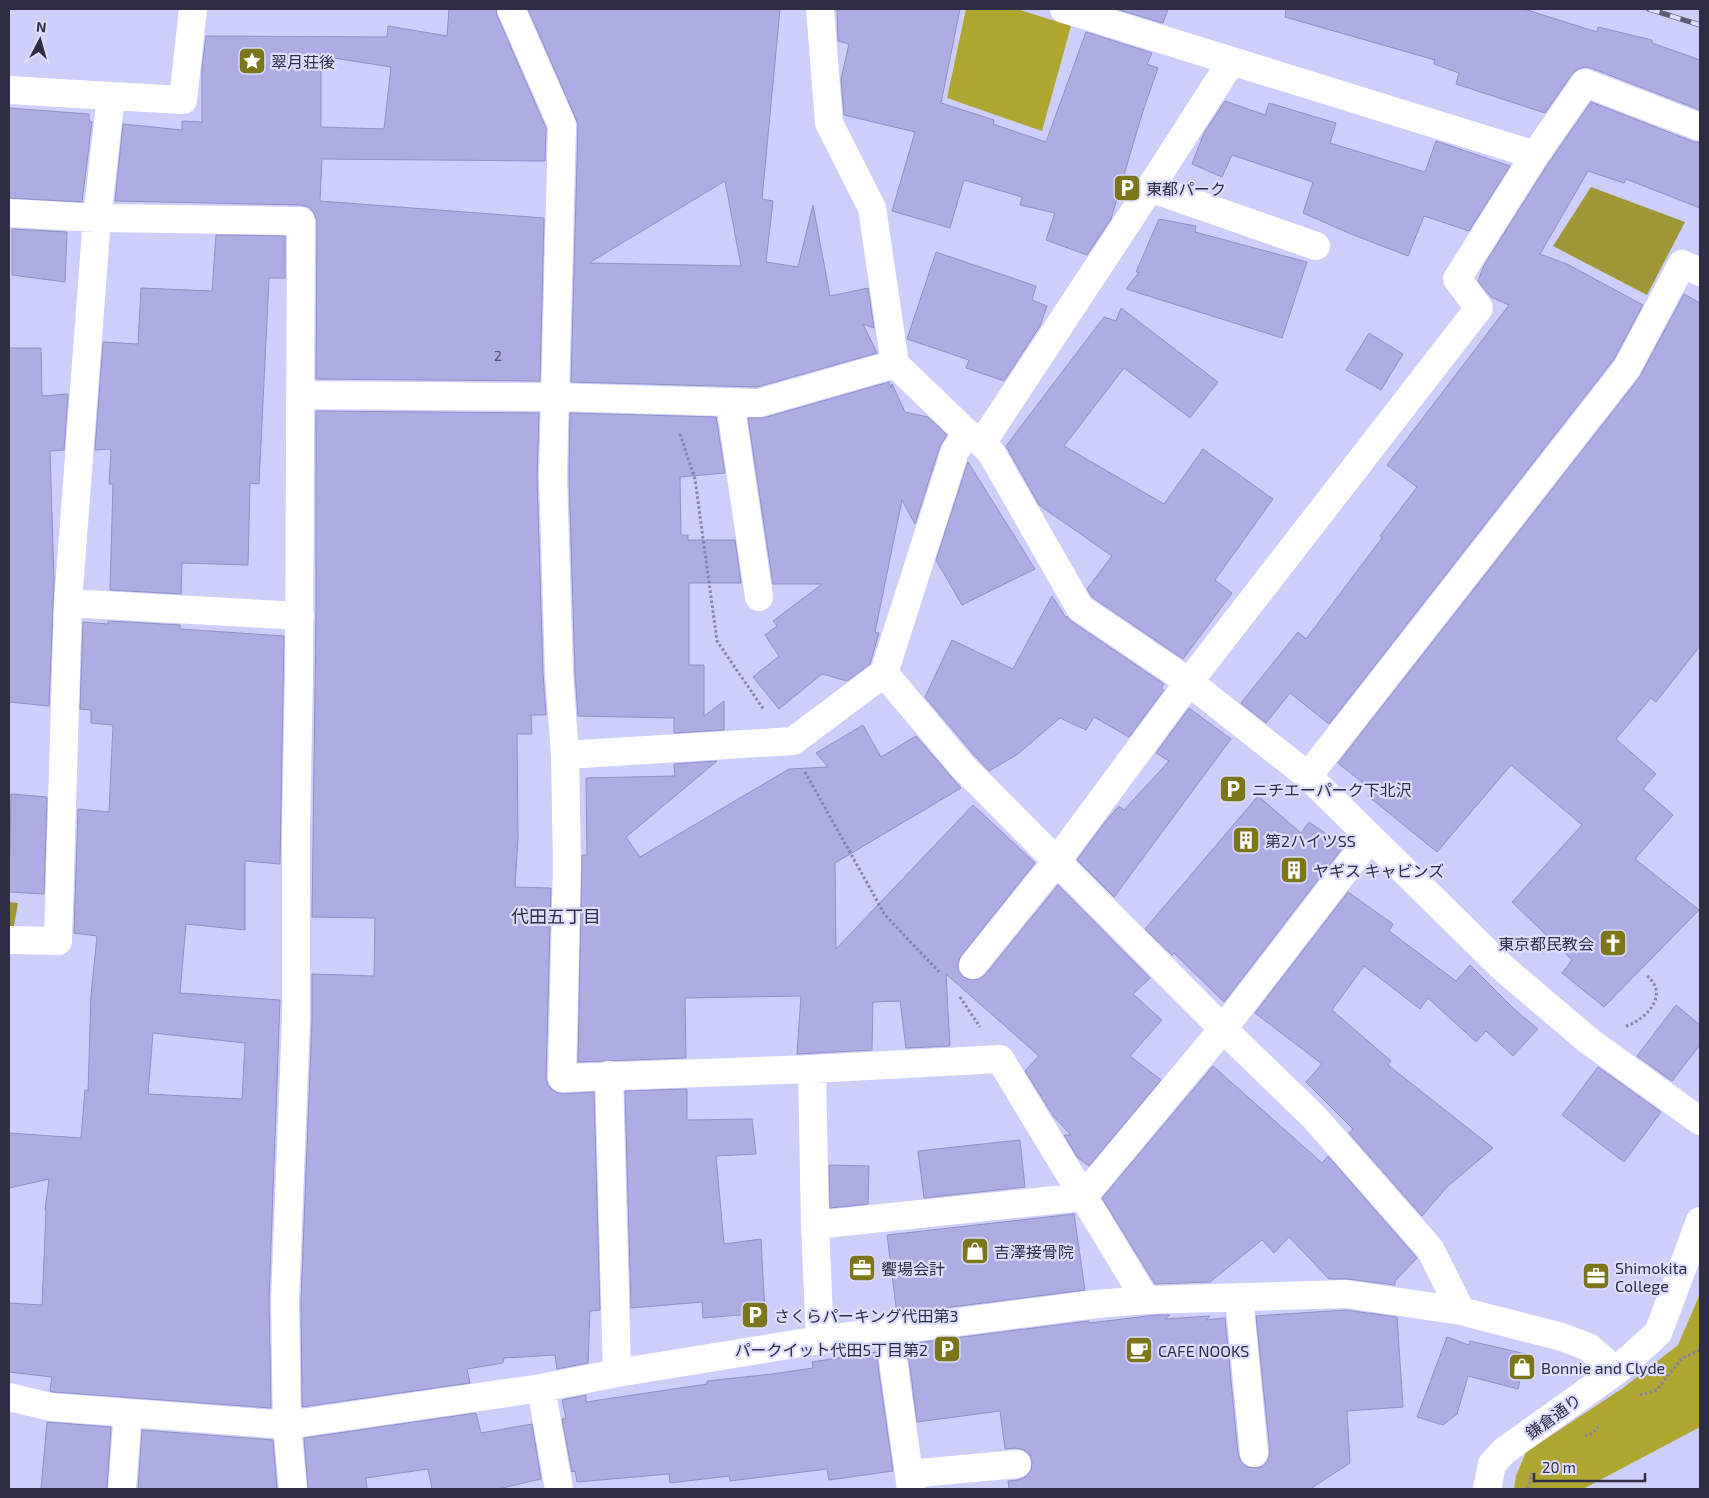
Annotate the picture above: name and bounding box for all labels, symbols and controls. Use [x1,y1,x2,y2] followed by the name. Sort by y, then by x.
[15,15,65,65] north arrow
[35,18,47,36] text: N
[237,46,267,76] place icon: 翠月荘後
[271,52,335,71] place label: 翠月荘後
[1112,173,1142,203] parking icon: 東都パーク
[1146,179,1226,198] place label: 東都パーク
[494,347,502,364] house number: 2
[1218,774,1248,804] parking icon: ニチエーパーク下北沢
[1252,780,1412,799] place label: ニチエーパーク下北沢
[1231,825,1261,855] building icon: 第2ハイツSS
[1265,831,1356,850] place label: 第2ハイツSS
[1279,855,1309,885] building icon: ヤギス キャビンズ
[1313,861,1444,880] place label: ヤギス キャビンズ
[511,905,601,927] district label: 代田五丁目
[1598,928,1628,958] church icon: 東京都民教会
[1498,934,1594,953] place label: 東京都民教会
[960,1236,990,1266] shop icon: 吉澤接骨院
[994,1242,1074,1261] place label: 吉澤接骨院
[847,1253,877,1283] office icon: 饗場会計
[1615,1258,1687,1295] place label: Shimokita College
[881,1259,945,1278] place label: 饗場会計
[1581,1261,1611,1291] office icon: Shimokita College
[740,1300,770,1330] parking icon: さくらパーキング代田第3
[774,1306,958,1325] place label: さくらパーキング代田第3
[932,1334,962,1364] parking icon: パークイット代田5丁目第2
[1124,1335,1154,1365] cafe icon: CAFE NOOKS
[734,1340,928,1359] place label: パークイット代田5丁目第2
[1158,1341,1249,1360] place label: CAFE NOOKS
[1507,1352,1537,1382] shop icon: Bonnie and Clyde
[1541,1358,1665,1377] place label: Bonnie and Clyde
[1522,1390,1584,1442] street label: 鎌倉通り
[1534,1450,1645,1482] scale bar
[1542,1458,1576,1476] text: 20 m

